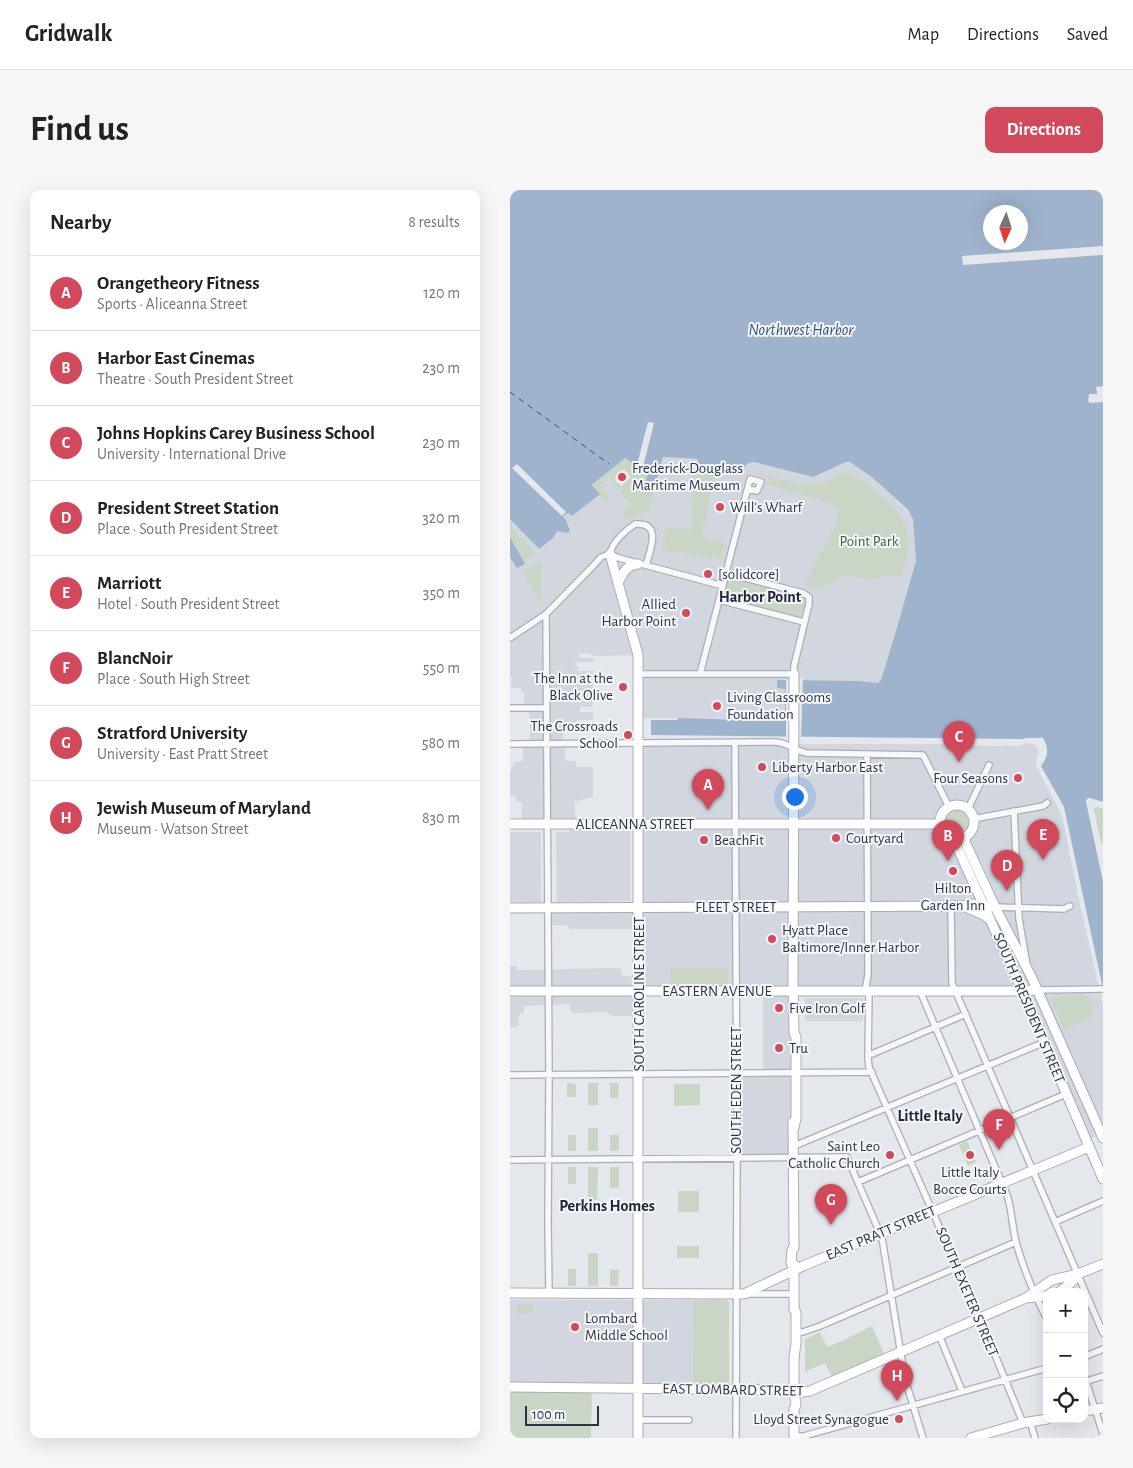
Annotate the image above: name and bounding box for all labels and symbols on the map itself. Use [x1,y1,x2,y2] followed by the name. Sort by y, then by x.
[983,205,1028,250] north arrow
[748,322,854,338] water label: Northwest Harbor
[632,461,743,493] place label: Frederick-Douglass Maritime Museum
[616,471,628,483] marker: Frederick-Douglass Maritime Museum
[730,500,804,515] place label: Will's Wharf
[714,501,726,513] marker: Will's Wharf
[839,534,899,549] park label: Point Park
[718,567,779,582] place label: [solidcore]
[702,568,714,580] marker: [solidcore]
[719,589,802,605] district label: Harbor Point
[601,597,676,629] place label: Allied Harbor Point
[680,607,692,619] marker: Allied Harbor Point
[533,671,613,703] place label: The Inn at the Black Olive
[617,681,629,693] marker: The Inn at the Black Olive
[727,690,831,722] place label: Living Classrooms Foundation
[711,700,723,712] marker: Living Classrooms Foundation
[530,719,618,751] place label: The Crossroads School
[943,721,975,762] pin: C
[622,729,634,741] marker: The Crossroads School
[772,760,883,775] place label: Liberty Harbor East
[756,761,768,773] marker: Liberty Harbor East
[692,769,724,810] pin: A
[933,771,1008,786] place label: Four Seasons
[1012,772,1024,784] marker: Four Seasons
[782,784,808,810] your location
[576,817,695,832] street label: ALICEANNA STREET
[1027,819,1059,860] pin: E
[932,820,964,861] pin: B
[846,831,904,846] place label: Courtyard
[830,832,842,844] marker: Courtyard
[714,833,764,848] place label: BeachFit
[698,834,710,846] marker: BeachFit
[991,850,1023,891] pin: D
[947,865,959,877] marker: Hilton Garden Inn
[921,881,985,913] place label: Hilton Garden Inn
[695,900,777,915] street label: FLEET STREET
[632,916,647,1071] street label: SOUTH CAROLINE STREET
[782,923,919,955] place label: Hyatt Place Baltimore/Inner Harbor
[991,931,1068,1086] street label: SOUTH PRESIDENT STREET
[766,933,778,945] marker: Hyatt Place Baltimore/Inner Harbor
[662,984,772,999] street label: EASTERN AVENUE
[789,1001,867,1016] place label: Five Iron Golf
[773,1002,785,1014] marker: Five Iron Golf
[729,1026,744,1154] street label: SOUTH EDEN STREET
[789,1041,808,1056] place label: Tru
[773,1042,785,1054] marker: Tru
[897,1108,963,1125] district label: Little Italy
[983,1109,1015,1150] pin: F
[788,1139,880,1171] place label: Saint Leo Catholic Church
[884,1149,896,1161] marker: Saint Leo Catholic Church
[964,1149,976,1161] marker: Little Italy Bocce Courts
[933,1165,1007,1197] place label: Little Italy Bocce Courts
[815,1184,847,1225] pin: G
[559,1198,655,1214] district label: Perkins Homes
[824,1203,939,1263] street label: EAST PRATT STREET
[933,1225,1001,1360] street label: SOUTH EXETER STREET
[585,1311,668,1343] place label: Lombard Middle School
[569,1321,581,1333] marker: Lombard Middle School
[881,1360,913,1401] pin: H
[662,1381,804,1399] street label: EAST LOMBARD STREET
[525,1403,599,1426] scale bar
[753,1412,889,1427] place label: Lloyd Street Synagogue
[893,1413,905,1425] marker: Lloyd Street Synagogue

